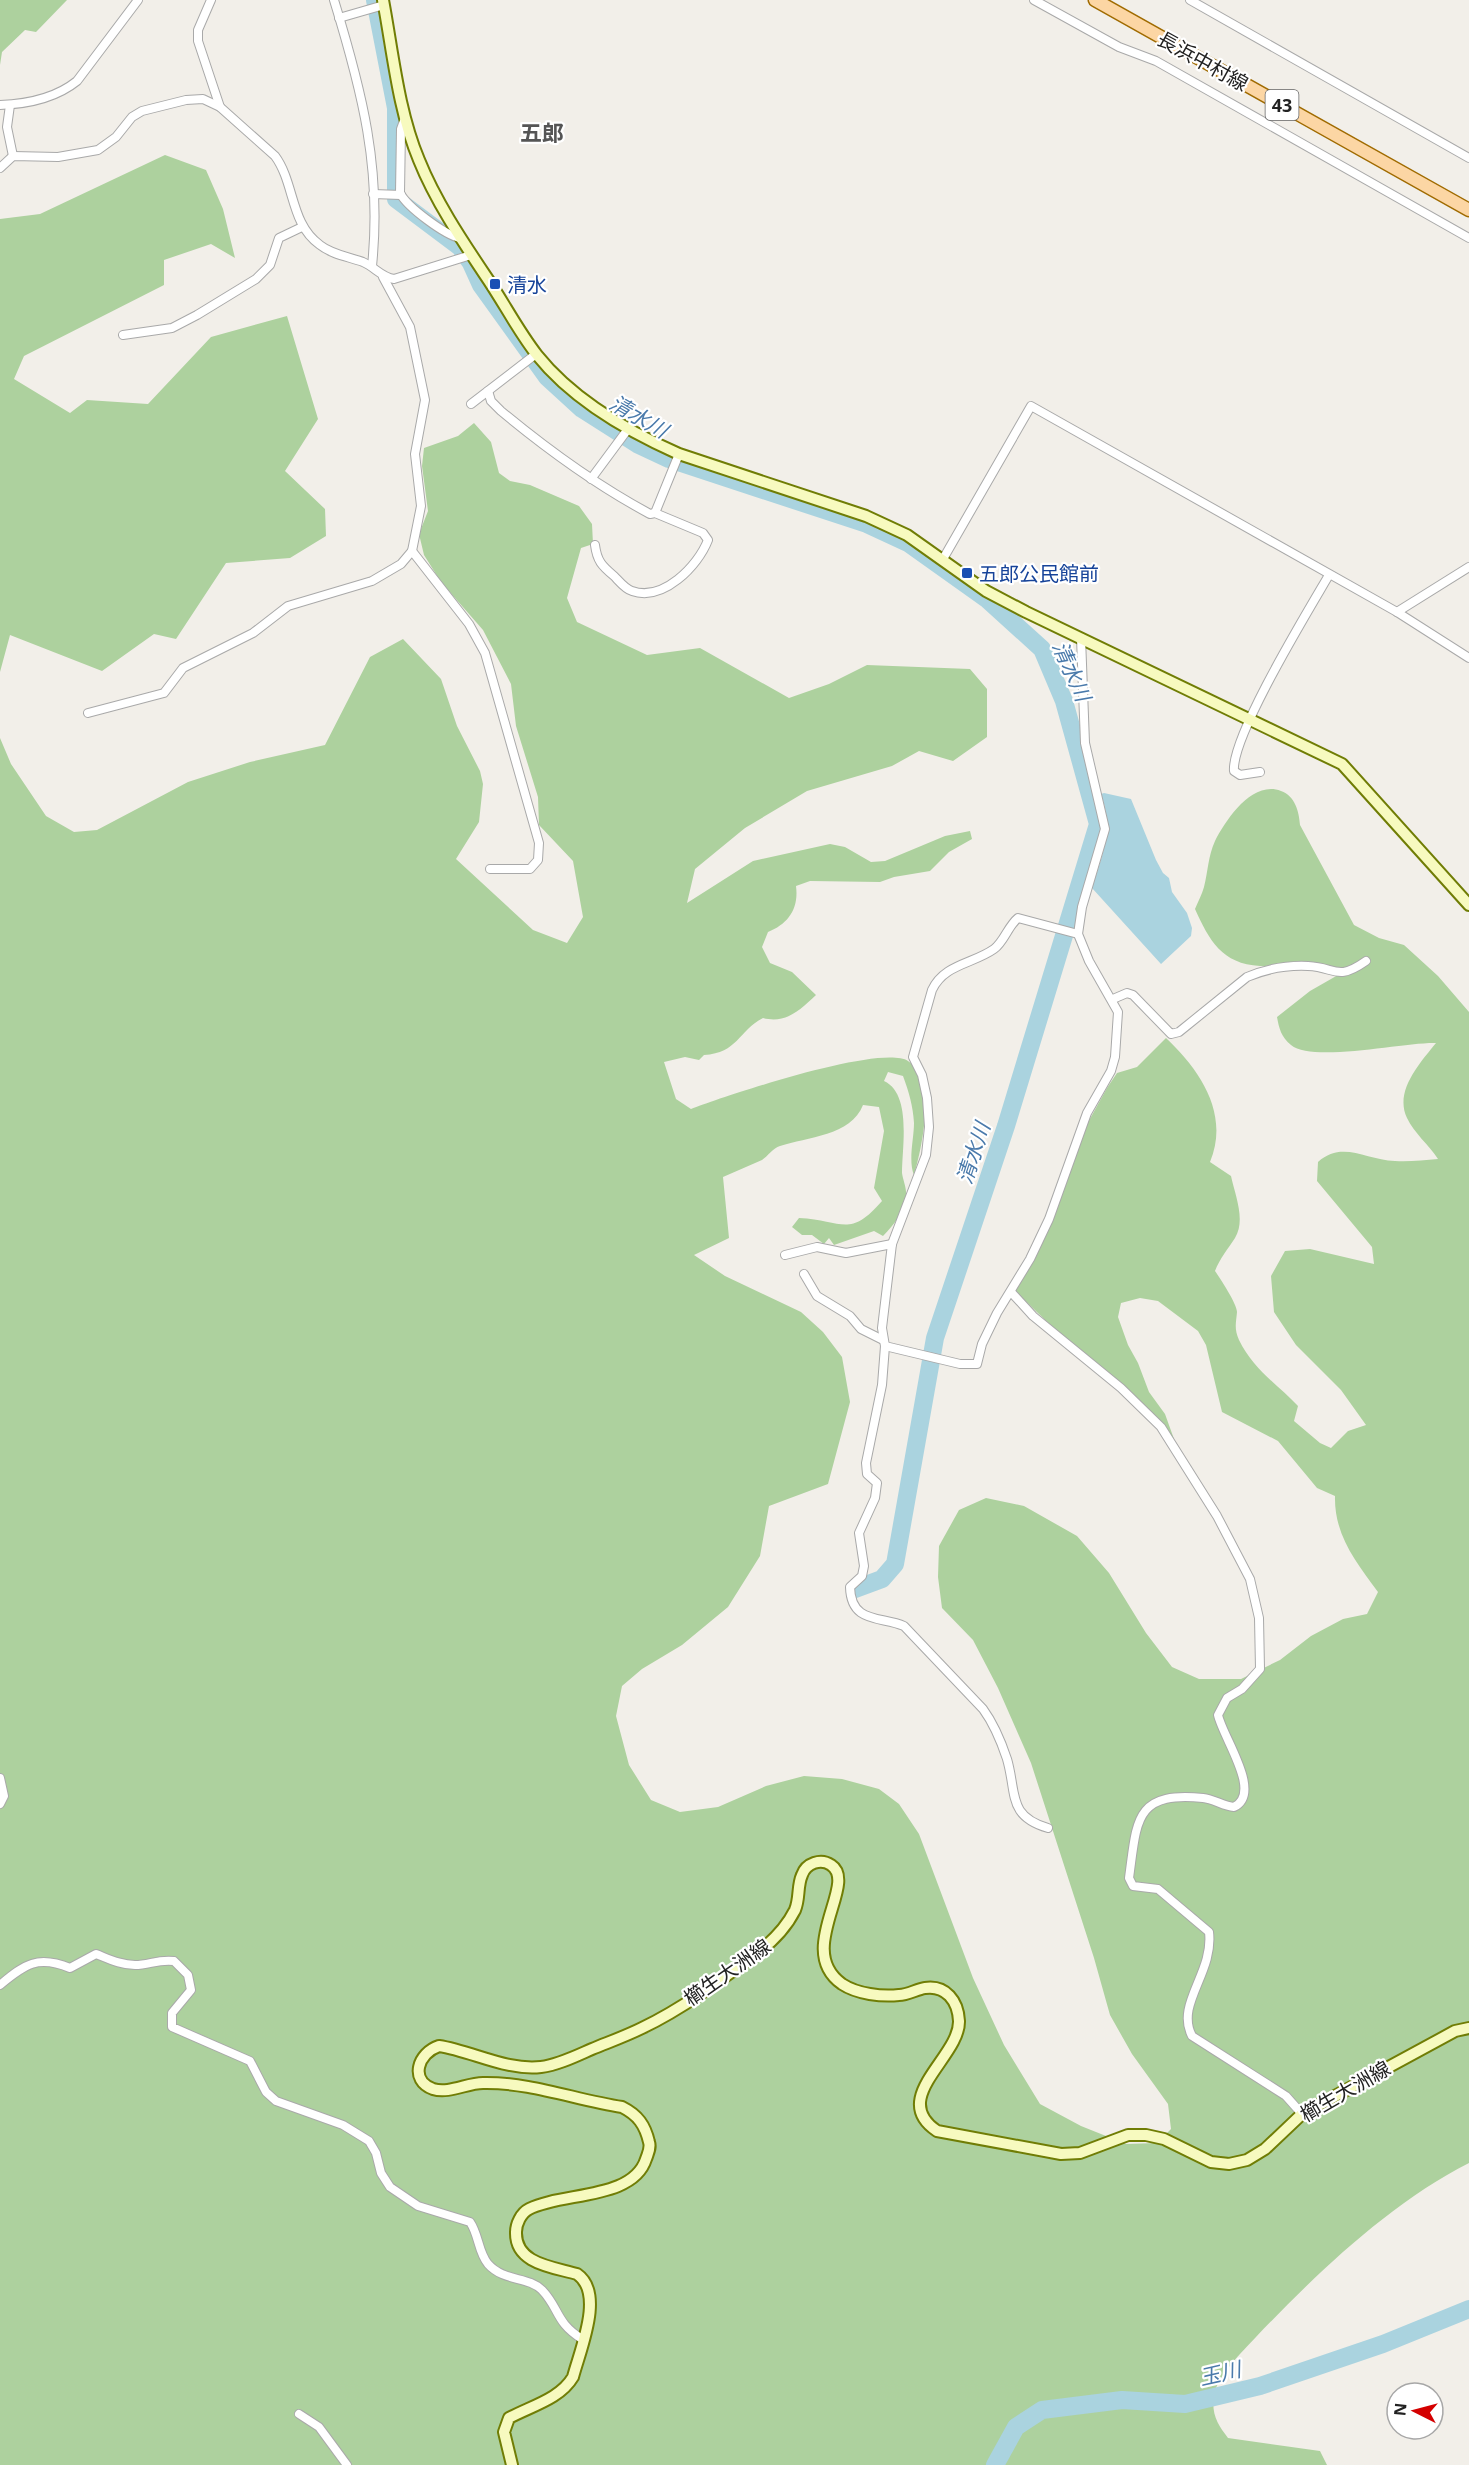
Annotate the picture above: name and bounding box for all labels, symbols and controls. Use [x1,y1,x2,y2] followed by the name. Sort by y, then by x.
[1153,25,1253,97] street label: 長浜中村線
[1266,90,1298,120] road number: 43
[520,117,564,147] district label: 五郎
[507,271,547,298] place label: 清水
[488,277,502,291] marker: 清水
[605,388,675,445] water label: 清水川
[979,560,1099,587] place label: 五郎公民館前
[960,566,974,580] marker: 五郎公民館前
[1046,637,1098,707] water label: 清水川
[950,1117,997,1187] water label: 清水川
[678,1932,776,2012] street label: 櫛生大洲線
[1295,2054,1395,2128] street label: 櫛生大洲線
[1196,2354,1246,2391] water label: 玉川
[1385,2381,1445,2441] north arrow
[1388,2402,1412,2417] text: N

